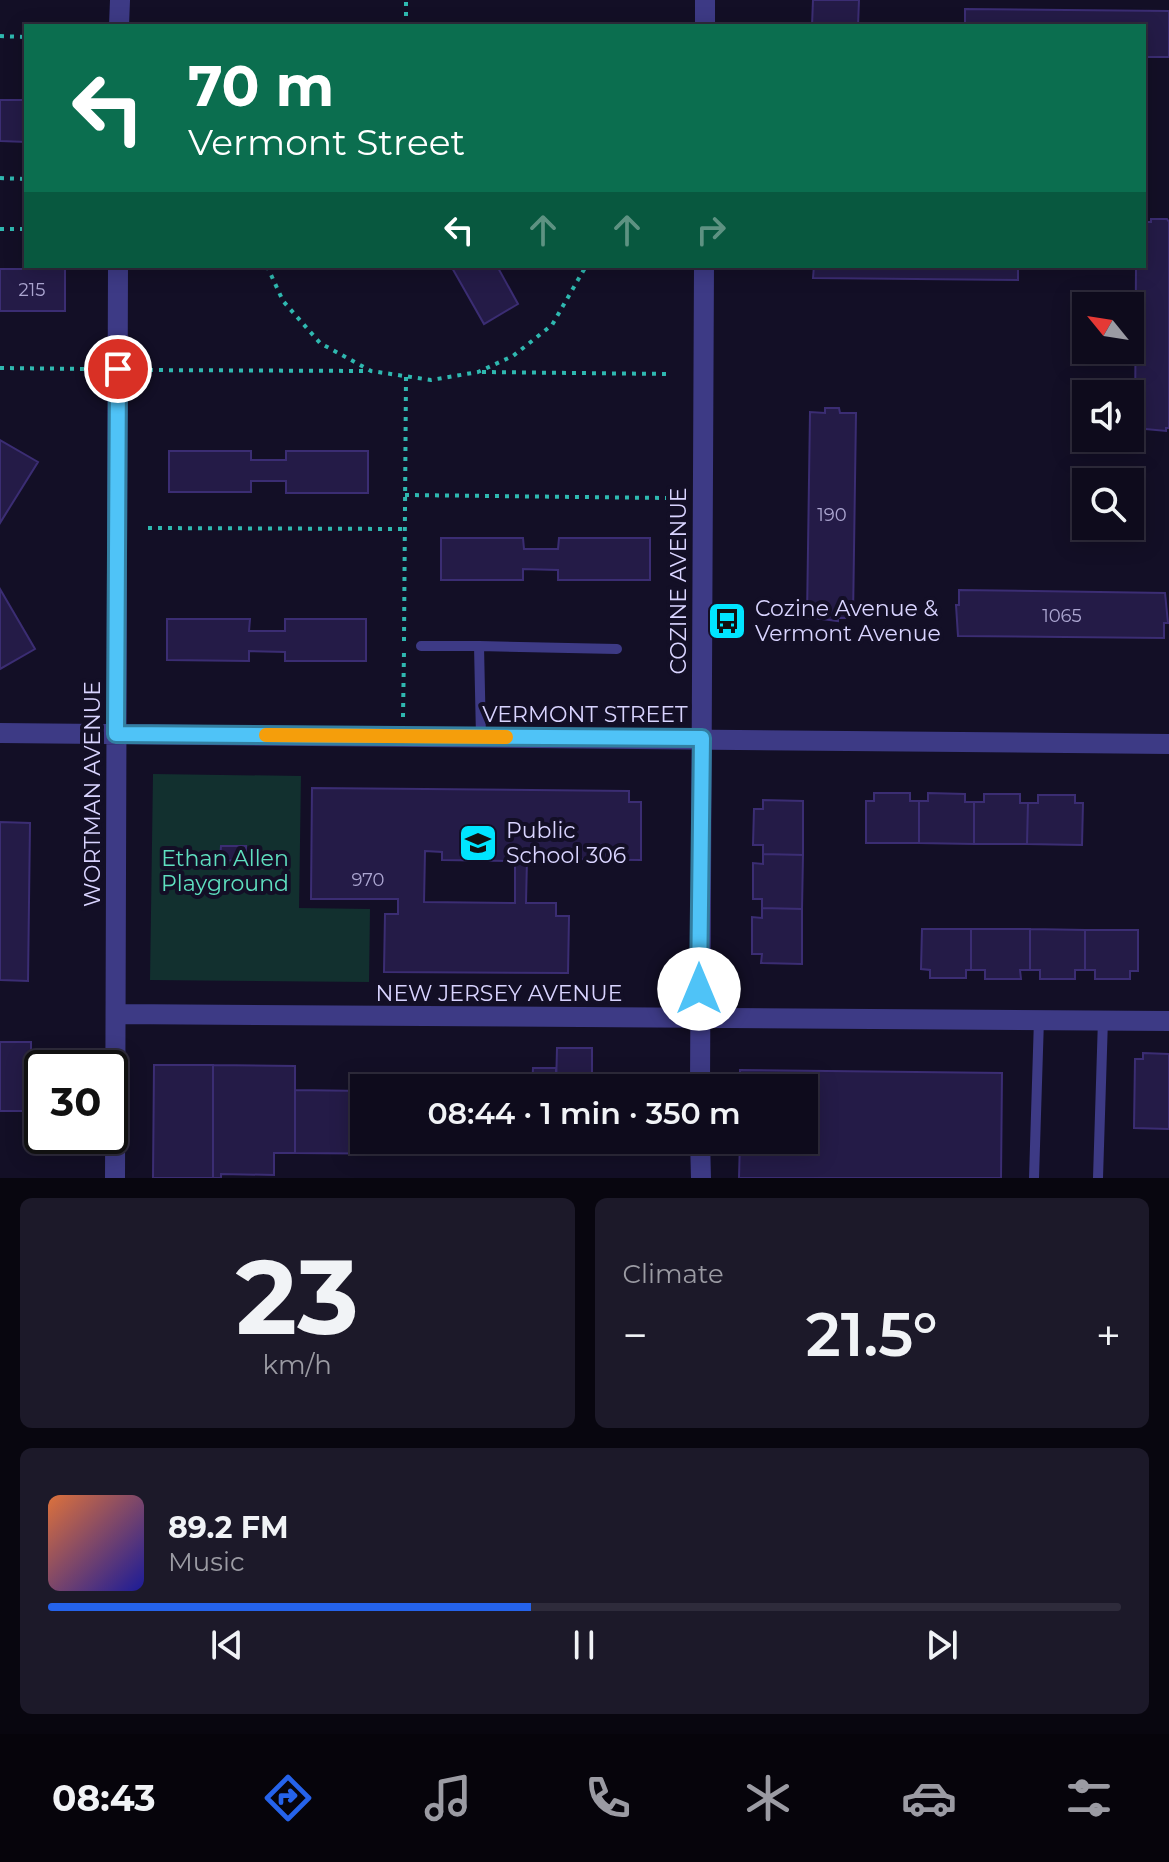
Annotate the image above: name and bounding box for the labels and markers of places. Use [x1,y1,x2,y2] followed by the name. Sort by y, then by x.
[84,335,152,403] pin
[755,595,941,647] place label: Cozine Avenue & Vermont Avenue
[706,600,748,642] bus stop icon: Cozine Avenue & Vermont Avenue
[506,817,626,869] place label: Public School 306
[457,822,499,864] school or university icon: Public School 306

